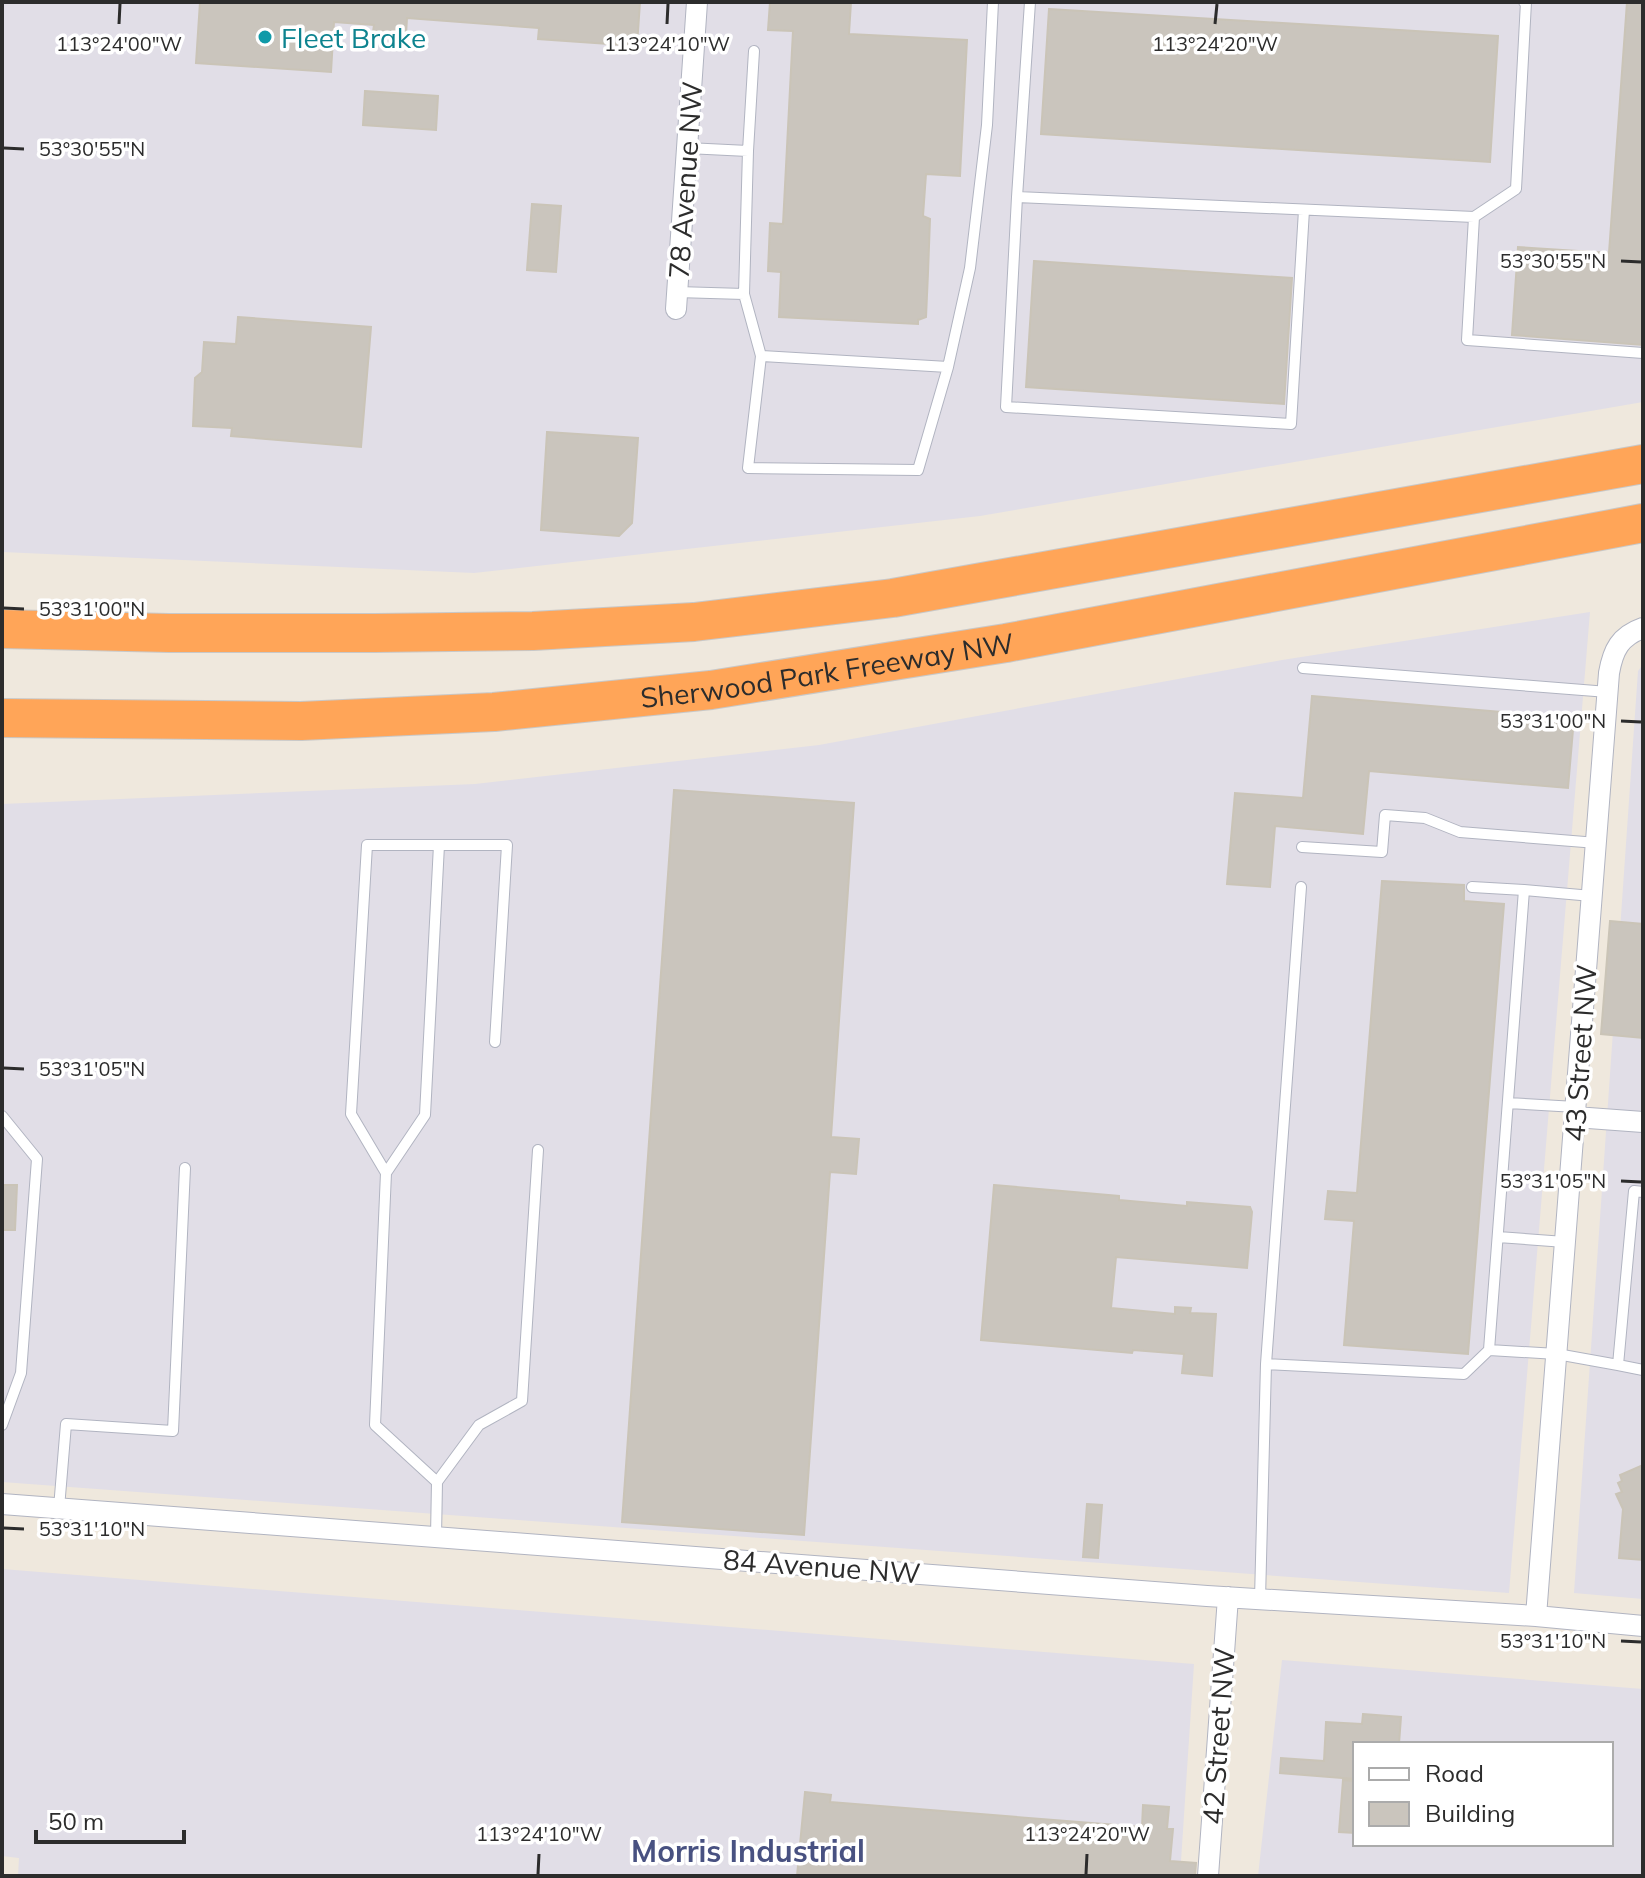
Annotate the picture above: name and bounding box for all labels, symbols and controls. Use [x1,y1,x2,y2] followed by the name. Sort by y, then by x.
[281,20,426,55] place label: Fleet Brake
[256,28,274,46] marker: Fleet Brake
[56,31,182,56] text: 113°24'00"W
[604,31,730,56] text: 113°24'10"W
[1152,31,1278,56] text: 113°24'20"W
[661,80,709,280] street label: 78 Avenue NW
[39,136,145,161] text: 53°30'55"N
[1500,248,1606,273] text: 53°30'55"N
[39,596,145,621] text: 53°31'00"N
[639,625,1016,715] street label: Sherwood Park Freeway NW
[1500,708,1606,733] text: 53°31'00"N
[1556,963,1604,1143] street label: 43 Street NW
[39,1056,145,1081] text: 53°31'05"N
[1500,1168,1606,1193] text: 53°31'05"N
[39,1516,145,1541] text: 53°31'10"N
[722,1542,922,1590] street label: 84 Avenue NW
[1500,1628,1606,1653] text: 53°31'10"N
[1194,1646,1242,1826] street label: 42 Street NW
[1353,1742,1613,1846] legend
[1425,1758,1484,1788] text: Road
[36,1794,184,1844] scale bar
[1425,1798,1515,1828] text: Building
[48,1806,104,1836] text: 50 m
[476,1821,602,1846] text: 113°24'10"W
[1024,1821,1150,1846] text: 113°24'20"W
[631,1832,865,1870] district label: Morris Industrial

